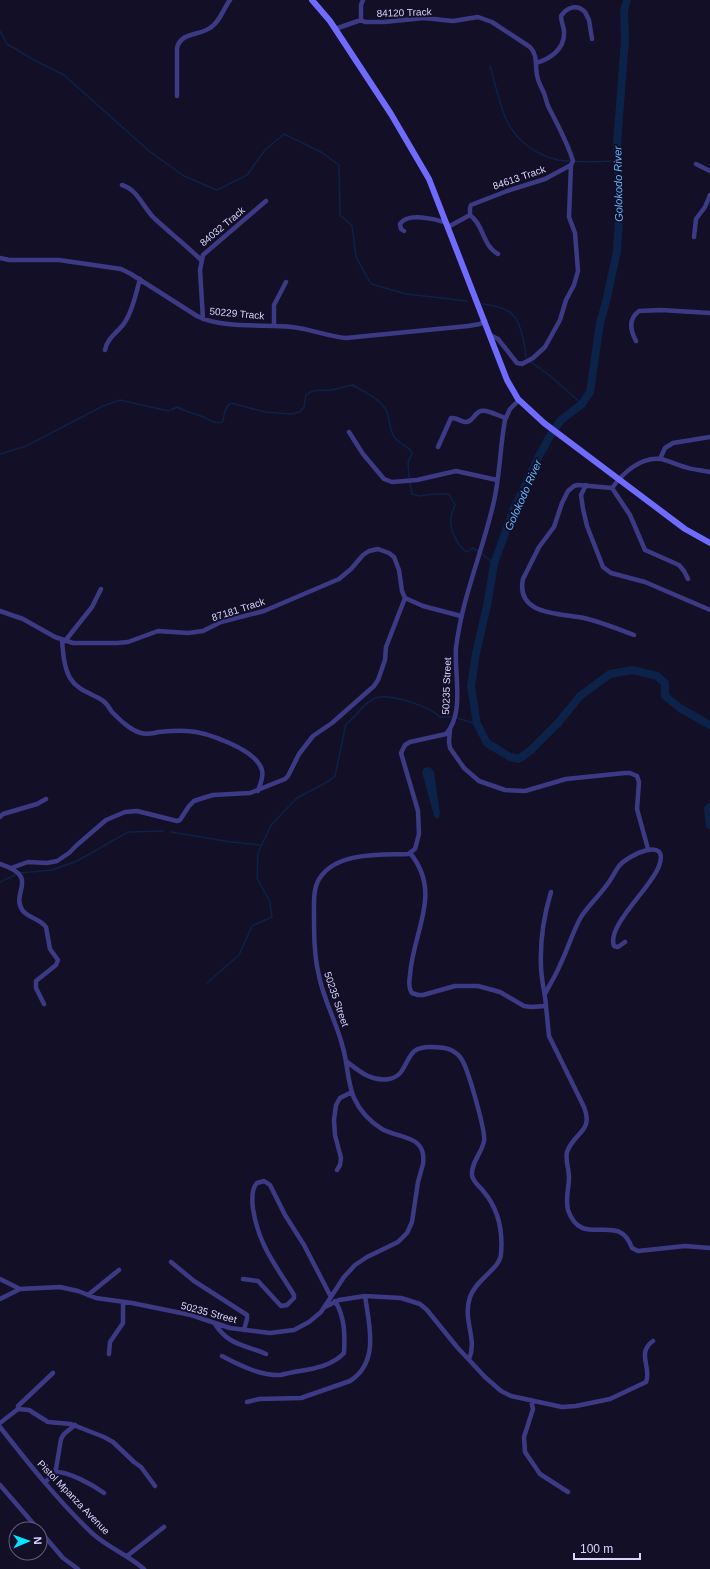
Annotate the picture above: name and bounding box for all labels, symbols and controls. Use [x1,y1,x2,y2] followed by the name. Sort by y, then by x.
[376,6,433,19] street label: 84120 Track
[611,145,625,222] water label: Golokodo River
[491,163,548,192] street label: 84613 Track
[198,204,248,248] street label: 84032 Track
[209,306,266,321] street label: 50229 Track
[502,457,544,532] water label: Golokodo River
[210,595,267,623] street label: 87181 Track
[440,657,453,715] street label: 50235 Street
[322,970,351,1028] street label: 50235 Street
[180,1300,238,1325] street label: 50235 Street
[35,1458,112,1537] street label: Pistol Mpanza Avenue
[8,1521,48,1561] north arrow
[574,1535,640,1561] scale bar
[32,1536,44,1545] text: N
[580,1542,613,1556] text: 100 m

